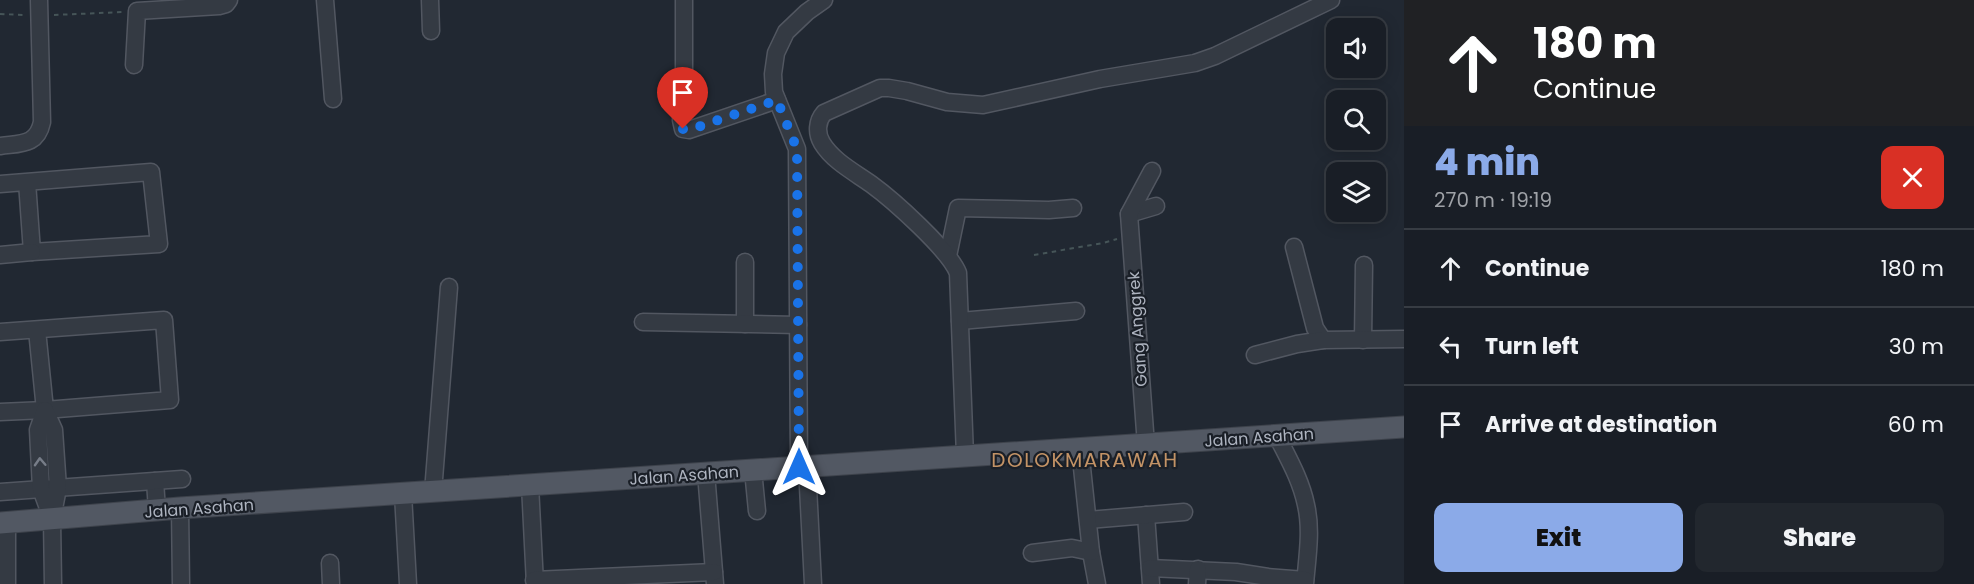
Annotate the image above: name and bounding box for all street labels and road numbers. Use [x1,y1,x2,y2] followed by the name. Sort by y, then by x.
[1122,270,1153,387] street label: Gang Anggrek
[1203,422,1315,453] street label: Jalan Asahan
[628,460,740,491] street label: Jalan Asahan
[143,493,255,524] street label: Jalan Asahan

